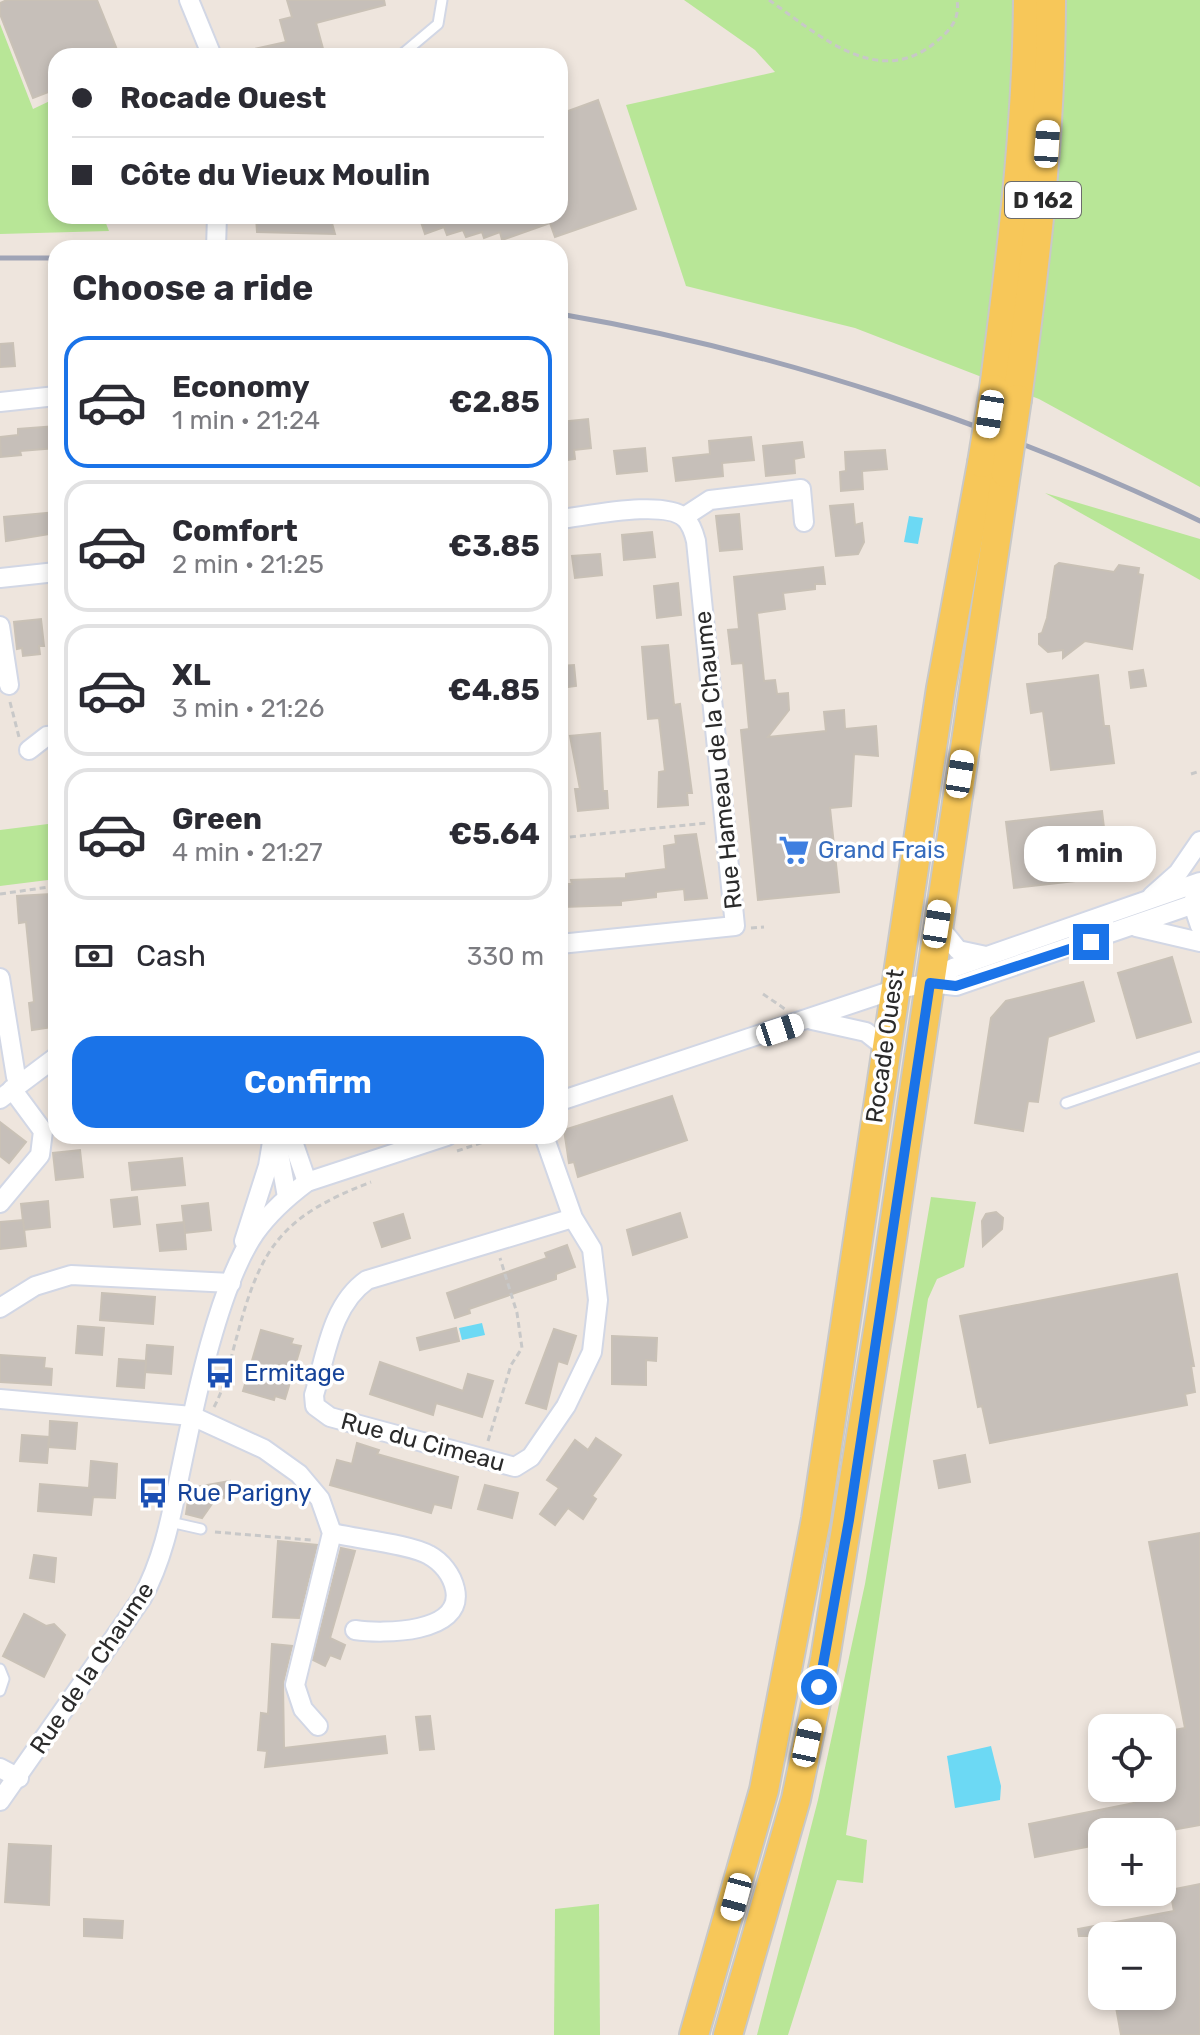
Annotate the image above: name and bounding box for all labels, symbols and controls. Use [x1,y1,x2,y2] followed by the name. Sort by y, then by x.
[120,80,326,116] text: Rocade Ouest
[1033,119,1061,169] car
[120,157,430,193] text: Côte du Vieux Moulin
[1005,182,1081,218] road number: D 162
[72,266,313,309] text: Choose a ride
[76,366,148,438] icon: car
[172,369,310,405] text: Economy
[449,384,540,420] text: €2.85
[974,388,1006,440] car
[172,405,320,436] text: 1 min · 21:24
[76,510,148,582] icon: car
[172,513,298,549] text: Comfort
[449,528,540,564] text: €3.85
[172,549,324,580] text: 2 min · 21:25
[688,609,748,911] street label: Rue Hameau de la Chaume
[76,654,148,726] icon: car
[172,657,211,693] text: XL
[448,672,540,708] text: €4.85
[172,693,324,724] text: 3 min · 21:26
[944,748,976,800] car
[76,798,148,870] icon: car
[172,801,262,837] text: Green
[449,816,540,852] text: €5.64
[1025,826,1157,882] callout: 1 min
[777,833,811,867] supermarket icon: Grand Frais
[818,836,945,864] place label: Grand Frais
[172,837,323,868] text: 4 min · 21:27
[1057,838,1123,869] text: 1 min
[921,898,953,950] car
[1073,924,1109,960] route end
[72,934,116,978] icon: cash
[136,938,206,974] text: Cash
[467,941,544,972] text: 330 m
[860,967,910,1125] street label: Rocade Ouest
[753,1011,807,1049] car
[72,1036,544,1128] button: Confirm
[203,1356,237,1390] bus stop icon: Ermitage
[244,1359,345,1387] place label: Ermitage
[338,1407,508,1477] street label: Rue du Cimeau
[136,1476,170,1510] bus stop icon: Rue Parigny
[177,1479,312,1507] place label: Rue Parigny
[24,1577,160,1759] street label: Rue de la Chaume
[801,1669,837,1705] route start
[1088,1714,1176,2010] map controls
[1088,1714,1176,1802] button: locate
[790,1717,824,1769] car
[1088,1818,1176,1906] button: +
[718,1871,754,1923] car
[1088,1922,1176,2010] button: −

